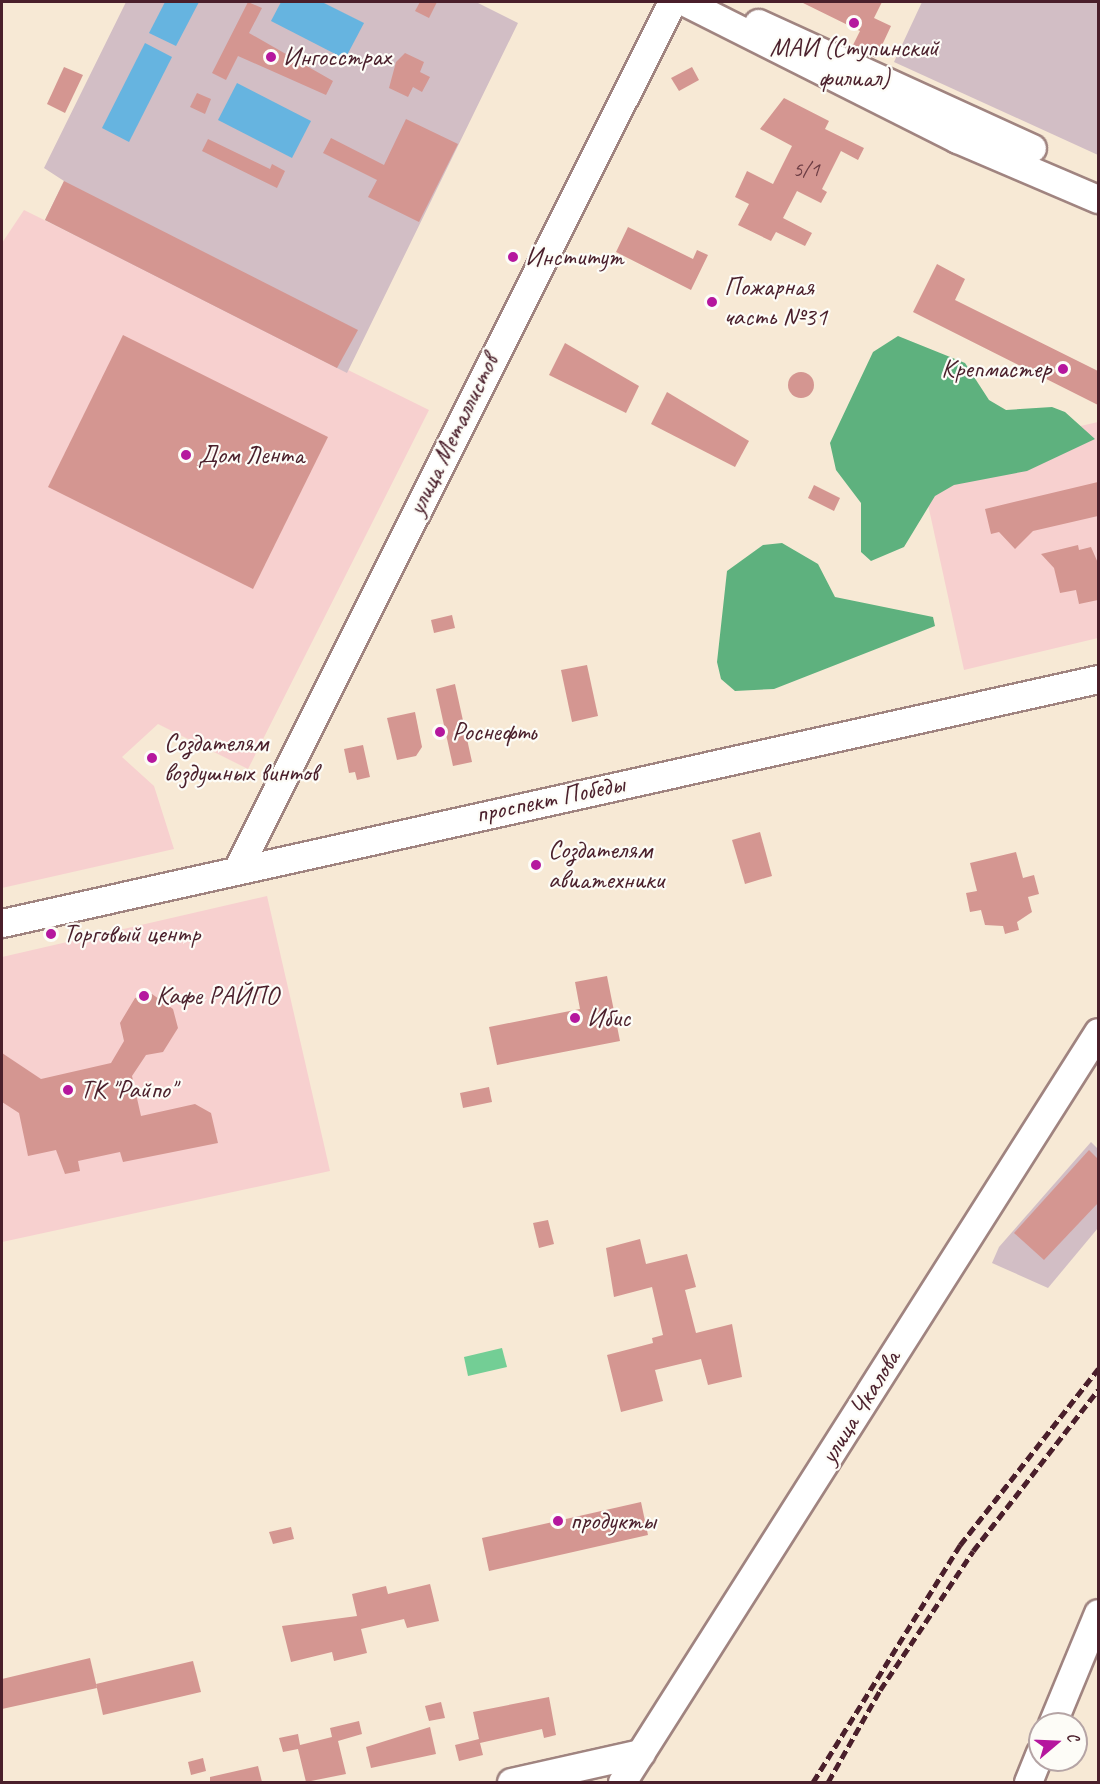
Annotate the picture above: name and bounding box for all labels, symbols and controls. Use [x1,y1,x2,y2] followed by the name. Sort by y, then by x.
[847,16,861,30] marker: МАИ (Ступинский филиал)
[769,32,939,94] place label: МАИ (Ступинский филиал)
[283,41,391,73] place label: Ингосстрах
[264,50,278,64] marker: Ингосстрах
[792,157,820,183] house number: 5/1
[525,241,623,273] place label: Институт
[506,250,520,264] marker: Институт
[724,271,827,332] place label: Пожарная часть №31
[705,295,719,309] marker: Пожарная часть №31
[401,350,505,520] street label: улица Металлистов
[941,353,1051,385] place label: Крепмастер
[1056,362,1070,376] marker: Крепмастер
[198,439,307,471] place label: Дом Лента
[179,448,193,462] marker: Дом Лента
[452,716,536,748] place label: Роснефть
[433,725,447,739] marker: Роснефть
[164,727,319,788] place label: Создателям воздушных винтов
[145,751,159,765] marker: Создателям воздушных винтов
[473,768,627,830] street label: проспект Победы
[548,834,664,896] place label: Создателям авиатехники
[529,858,543,872] marker: Создателям авиатехники
[63,918,200,950] place label: Торговый центр
[44,927,58,941] marker: Торговый центр
[156,980,277,1012] place label: Кафе РАЙПО
[137,989,151,1003] marker: Кафе РАЙПО
[587,1002,630,1034] place label: Ибис
[568,1011,582,1025] marker: Ибис
[80,1074,176,1106] place label: ТК "Райпо"
[61,1083,75,1097] marker: ТК "Райпо"
[813,1345,907,1469] street label: улица Чкалова
[570,1505,656,1537] place label: продукты
[551,1514,565,1528] marker: продукты
[1028,1712,1088,1772] north arrow
[1062,1730,1084,1744] text: С

